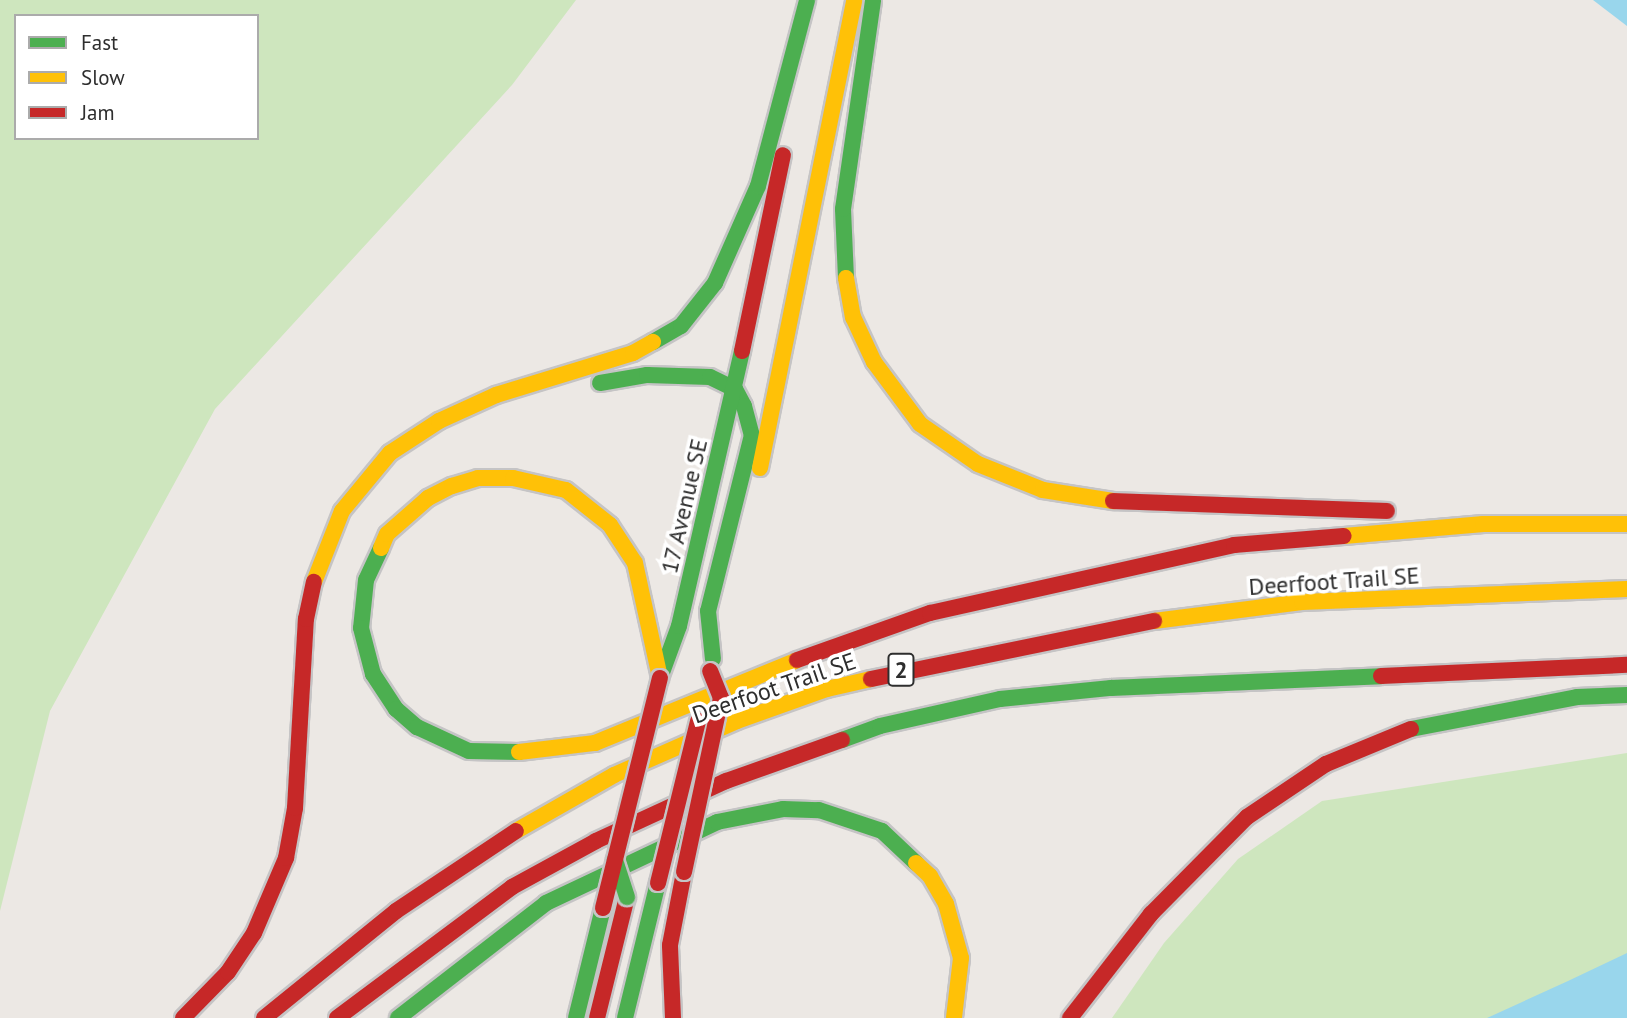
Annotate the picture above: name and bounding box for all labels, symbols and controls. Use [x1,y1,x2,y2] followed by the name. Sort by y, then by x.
[14,14,259,140] legend
[81,29,118,56] text: Fast
[81,64,125,91] text: Slow
[81,99,115,126] text: Jam
[654,435,714,577] street label: 17 Avenue SE
[1247,561,1421,601] street label: Deerfoot Trail SE
[688,646,860,730] street label: Deerfoot Trail SE
[887,650,915,690] road number: 2

